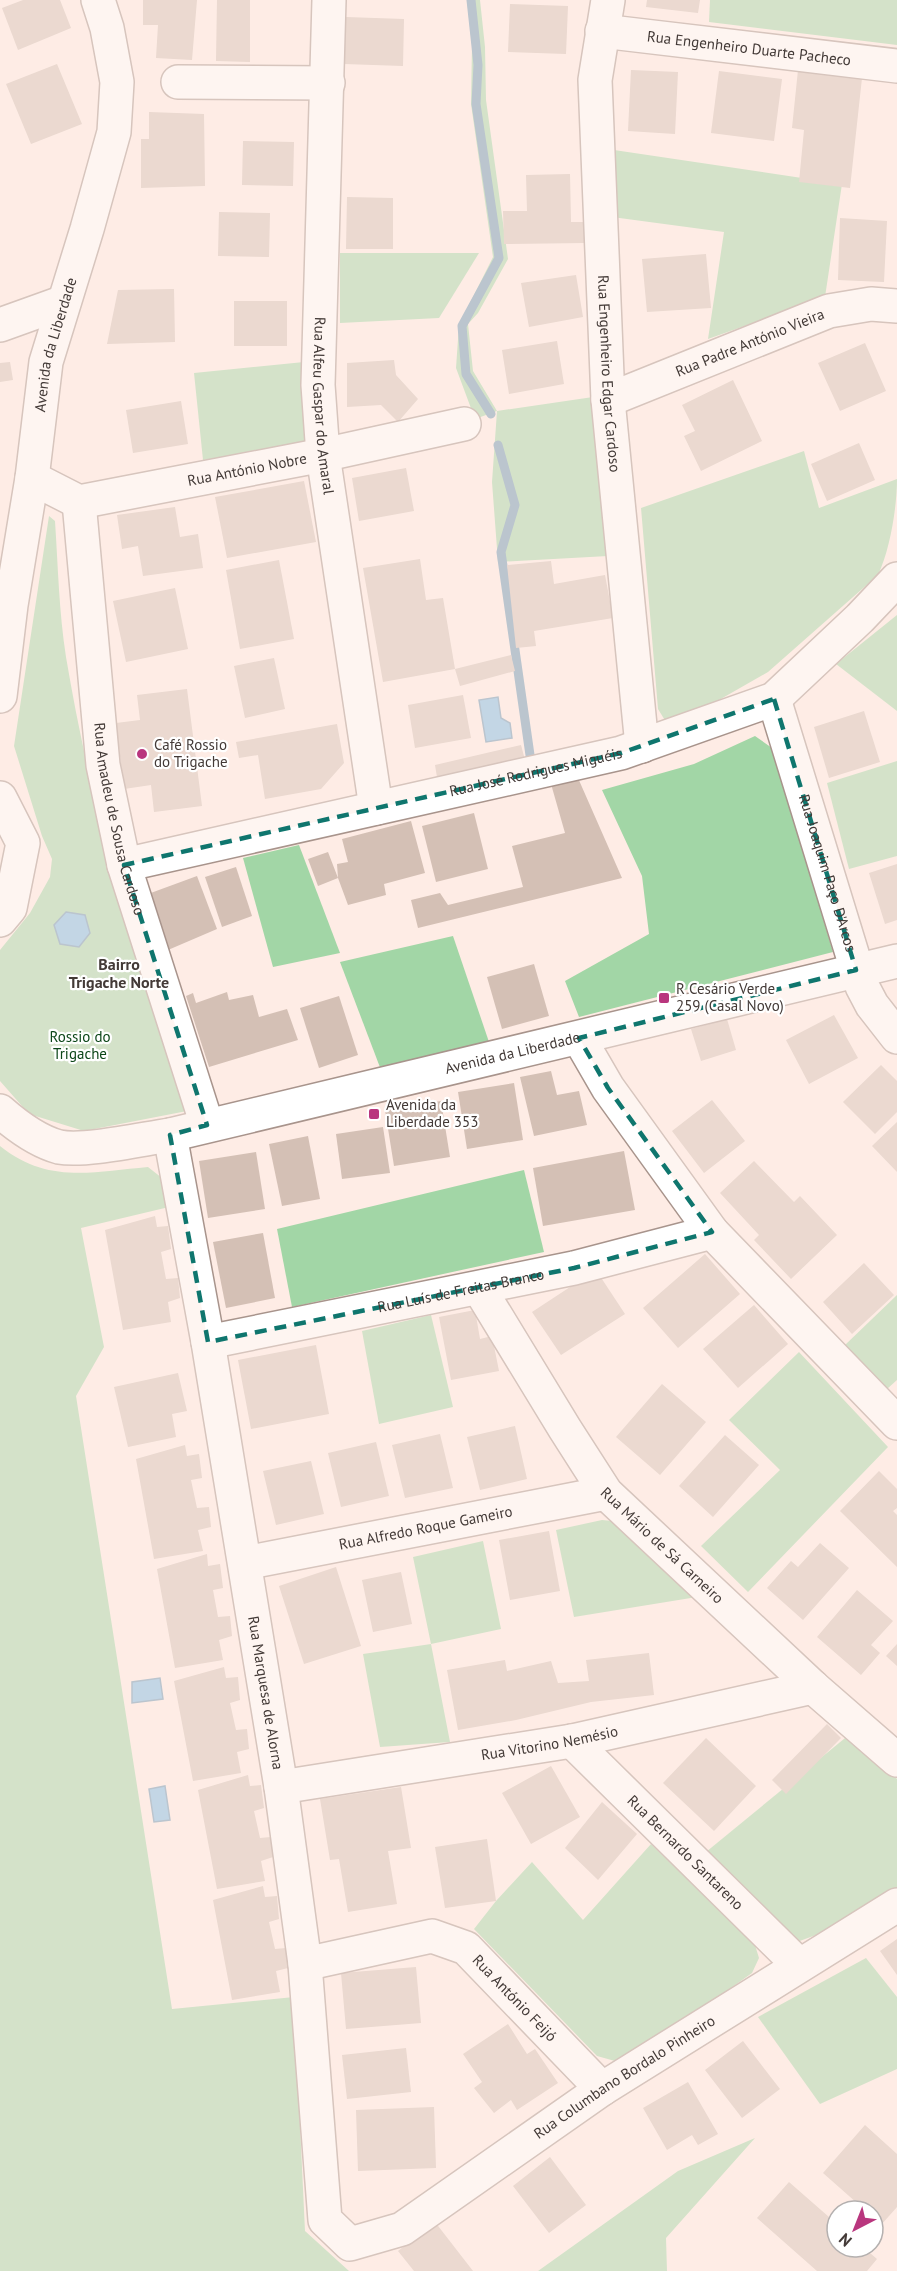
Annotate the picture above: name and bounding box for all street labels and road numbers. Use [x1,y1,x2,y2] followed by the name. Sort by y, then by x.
[646,26,852,69] street label: Rua Engenheiro Duarte Pacheco
[30,275,80,413] street label: Avenida da Liberdade
[594,275,625,473] street label: Rua Engenheiro Edgar Cardoso
[673,304,827,381] street label: Rua Padre António Vieira
[309,317,339,496] street label: Rua Alfeu Gaspar do Amaral
[186,448,308,490] street label: Rua António Nobre
[90,722,149,918] street label: Rua Amadeu de Sousa Cardoso
[447,743,624,800] street label: Rua José Rodrigues Miguéis
[795,792,861,954] street label: Rua Joaquim Paço D'Arcos
[443,1027,582,1078] street label: Avenida da Liberdade
[376,1264,546,1316] street label: Rua Luís de Freitas Branco
[597,1483,728,1607] street label: Rua Mário de Sá Carneiro
[337,1501,514,1554] street label: Rua Alfredo Roque Gameiro
[244,1614,288,1771] street label: Rua Marquesa de Alorna
[480,1721,620,1764] street label: Rua Vitorino Nemésio
[623,1791,748,1914] street label: Rua Bernardo Santareno
[469,1950,561,2045] street label: Rua António Feijó
[530,2011,718,2143] street label: Rua Columbano Bordalo Pinheiro

